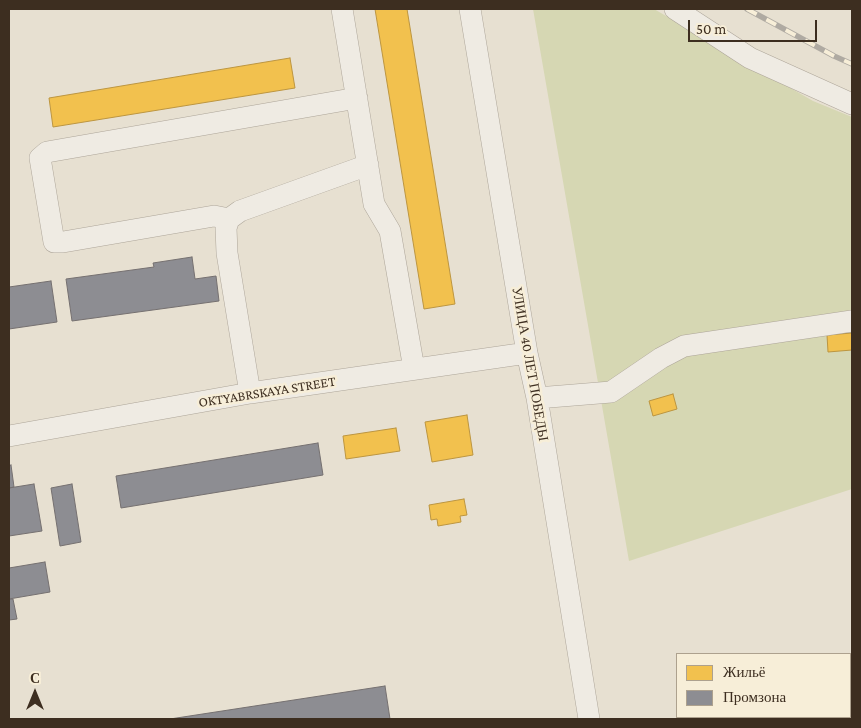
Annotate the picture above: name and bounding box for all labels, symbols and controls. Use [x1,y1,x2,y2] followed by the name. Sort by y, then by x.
[691,10,820,42] scale bar
[696,21,726,37] text: 50 m
[508,286,552,442] street label: УЛИЦА 40 ЛЕТ ПОБЕДЫ
[197,373,337,411] street label: OKTYABRSKAYA STREET
[676,653,851,718] legend
[723,664,765,680] text: Жильё
[10,668,60,718] north arrow
[30,670,40,686] text: С
[723,689,786,705] text: Промзона

